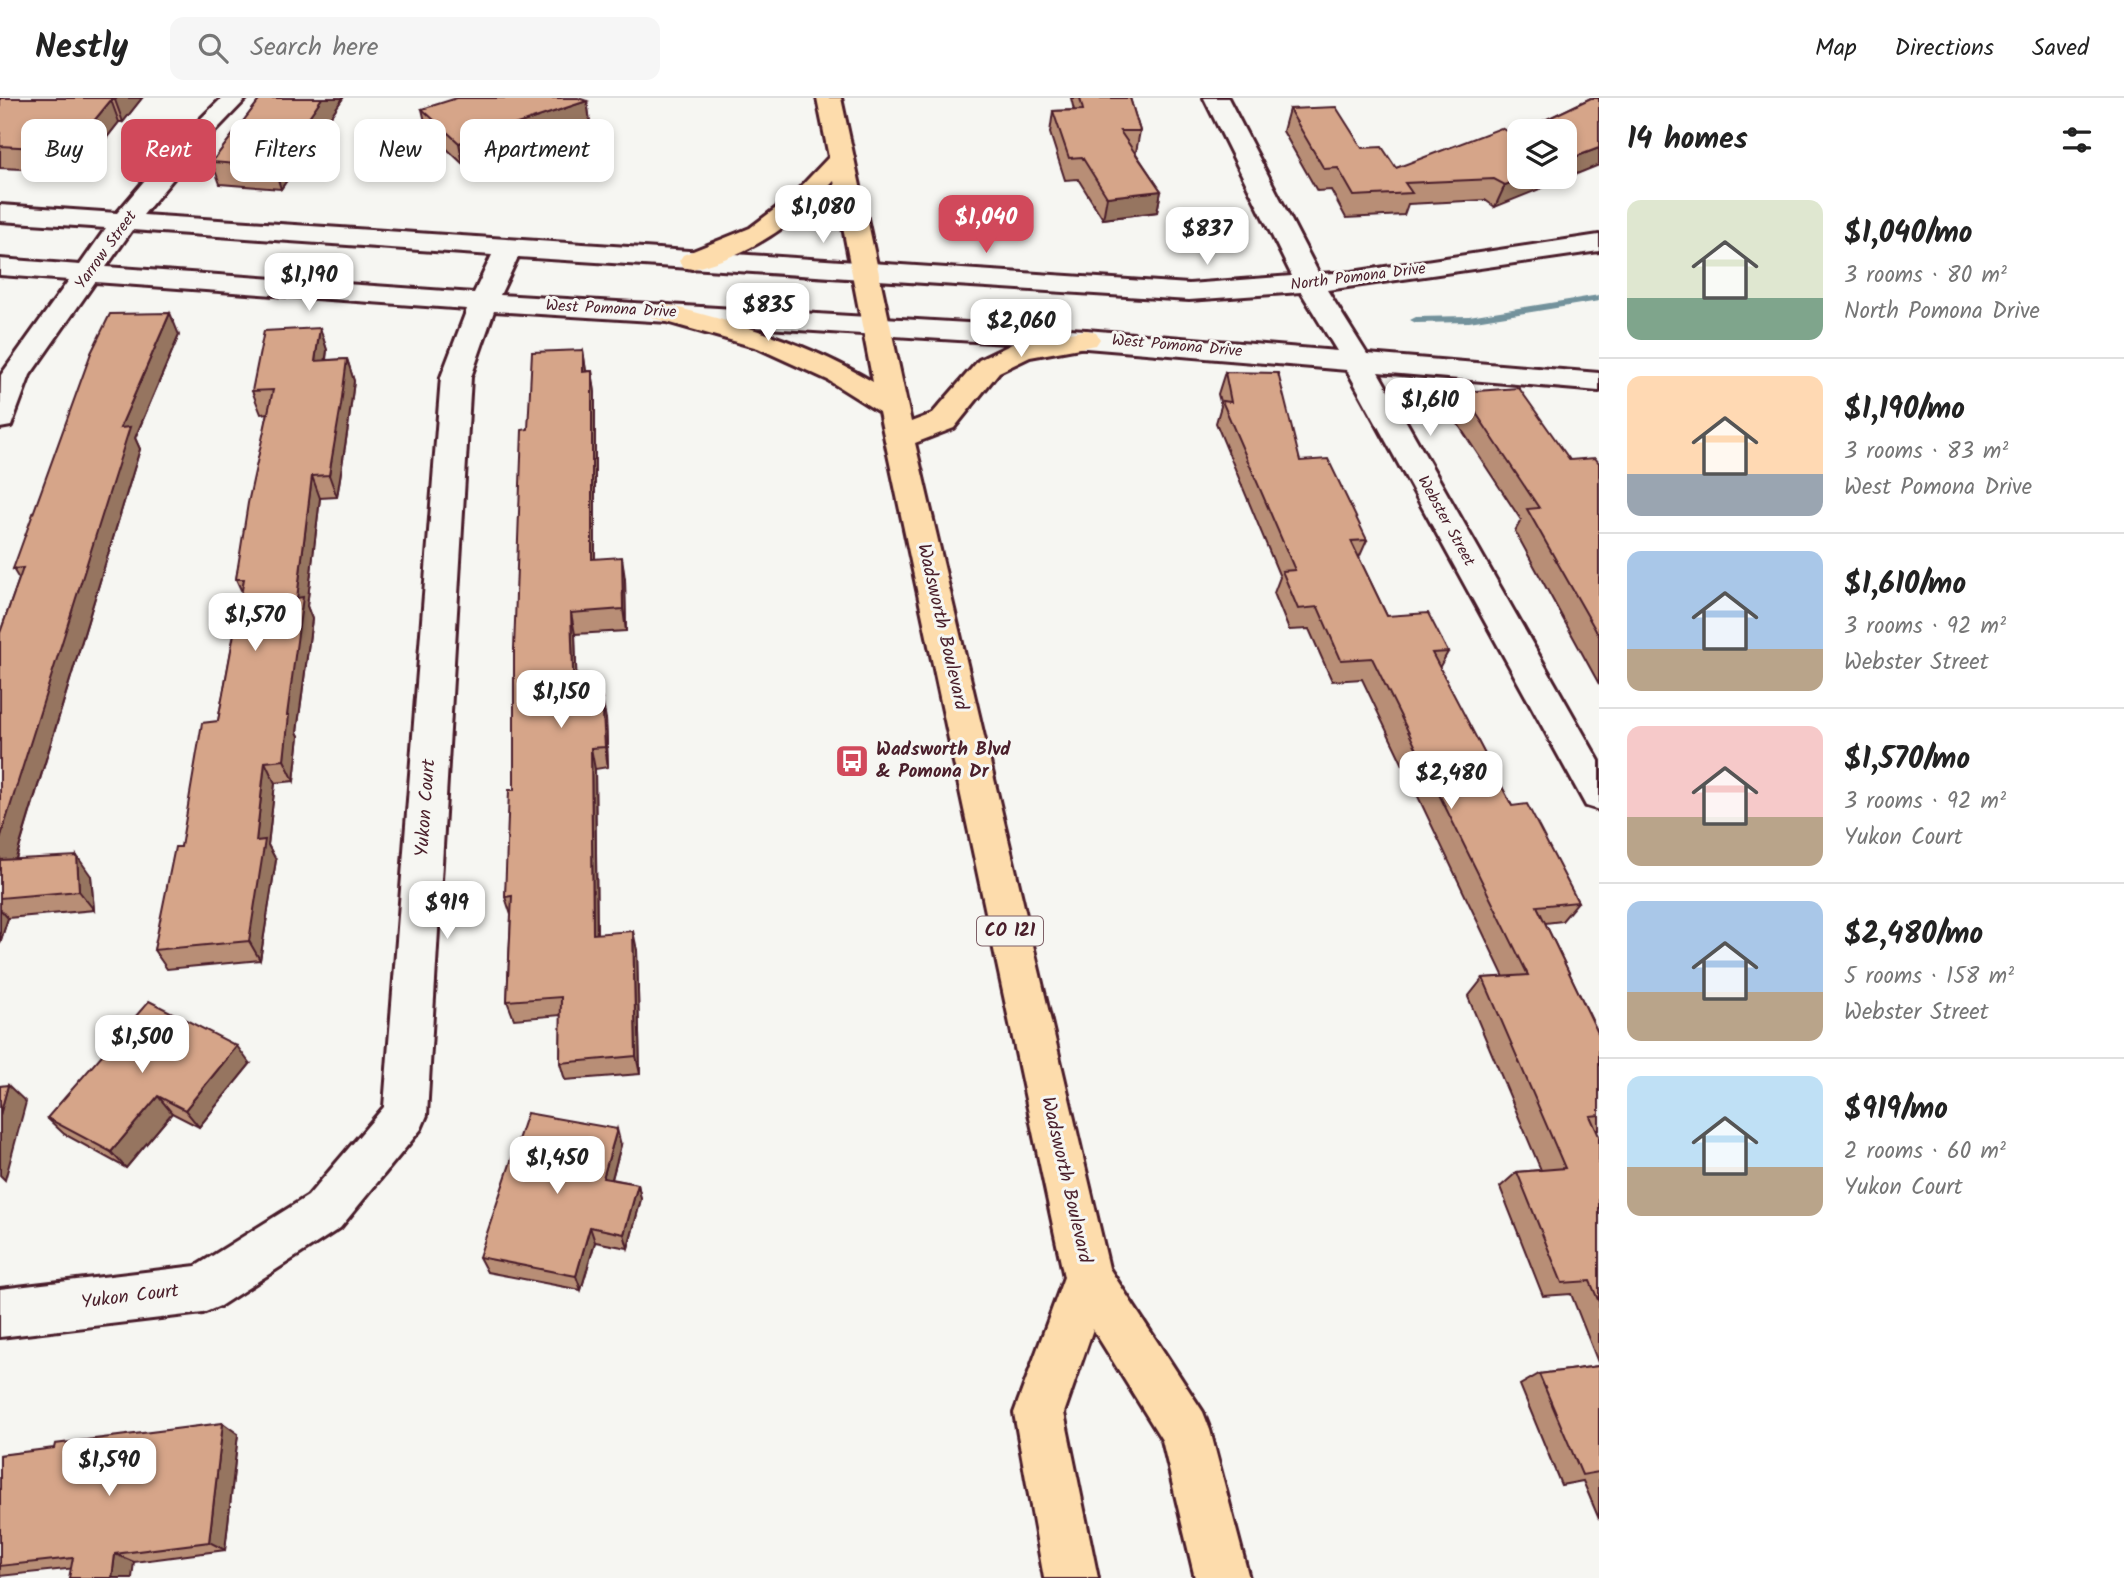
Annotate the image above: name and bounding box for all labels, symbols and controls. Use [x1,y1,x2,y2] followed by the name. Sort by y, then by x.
[170,17,660,80] search box
[35,22,128,75] text: Nestly
[250,27,378,69] text: Search here
[194,29,232,67] icon: search
[1815,29,1857,68] text: Map
[1895,29,1994,68] text: Directions
[2032,29,2089,68] text: Saved
[1627,116,1748,164] text: 14 homes
[21,119,107,182] chip: Buy
[121,119,216,182] chip: Rent
[230,119,340,182] chip: Filters
[354,119,446,182] chip: New
[460,119,614,182] chip: Apartment
[1507,119,1577,189] map controls
[1507,119,1577,189] button: layers
[2058,121,2096,159] icon: filters
[766,186,880,245] pin: $1,080
[791,190,855,226] text: $1,080
[929,195,1043,255] pin: $1,040
[955,200,1017,236] text: $1,040
[69,205,144,295] street label: Yarrow Street
[1166,208,1248,267] pin: $837
[1844,210,1973,258] text: $1,040/mo
[1182,212,1232,248] text: $837
[1683,228,1767,312] icon: home
[252,254,366,313] pin: $1,190
[1289,256,1427,298] street label: North Pomona Drive
[281,258,337,294] text: $1,190
[1844,258,2007,294] text: 3 rooms · 80 m²
[727,284,809,343] pin: $835
[742,288,794,324] text: $835
[545,293,677,325] street label: West Pomona Drive
[1844,294,2040,330] text: North Pomona Drive
[964,300,1078,359] pin: $2,060
[986,304,1056,340] text: $2,060
[1111,328,1243,364] street label: West Pomona Drive
[1373,378,1487,438] pin: $1,610
[1401,383,1459,419] text: $1,610
[1844,386,1965,434] text: $1,190/mo
[1683,404,1767,488] icon: home
[1844,434,2008,470] text: 3 rooms · 83 m²
[1844,470,2032,506] text: West Pomona Drive
[1411,471,1482,572] street label: Webster Street
[908,541,976,714] street label: Wadsworth Boulevard
[1844,561,1966,609] text: $1,610/mo
[1683,579,1767,663] icon: home
[198,594,312,653] pin: $1,570
[225,598,285,634] text: $1,570
[1844,609,2006,645] text: 3 rooms · 92 m²
[1844,645,1989,681] text: Webster Street
[504,670,618,730] pin: $1,150
[533,675,589,711] text: $1,150
[876,735,1011,787] place label: Wadsworth Blvd & Pomona Dr
[1844,736,1970,784] text: $1,570/mo
[833,742,871,780] bus stop icon: Wadsworth Blvd & Pomona Dr
[1394,752,1508,811] pin: $2,480
[1683,754,1767,838] icon: home
[1416,756,1486,792] text: $2,480
[408,757,444,858] street label: Yukon Court
[1844,784,2006,820] text: 3 rooms · 92 m²
[1844,820,1963,856] text: Yukon Court
[406,882,488,941] pin: $919
[425,886,469,922] text: $919
[1844,911,1983,959] text: $2,480/mo
[977,916,1043,946] road number: CO 121
[1683,929,1767,1013] icon: home
[1844,959,2014,995] text: 5 rooms · 158 m²
[1844,995,1989,1031] text: Webster Street
[85,1016,199,1075] pin: $1,500
[111,1020,173,1056] text: $1,500
[1844,1086,1948,1134] text: $919/mo
[1032,1094,1100,1267] street label: Wadsworth Boulevard
[1683,1104,1767,1188] icon: home
[1844,1134,2006,1170] text: 2 rooms · 60 m²
[500,1136,614,1196] pin: $1,450
[526,1141,588,1177] text: $1,450
[1844,1170,1963,1206] text: Yukon Court
[79,1276,181,1318] street label: Yukon Court
[52,1438,166,1498] pin: $1,590
[78,1443,140,1479] text: $1,590

